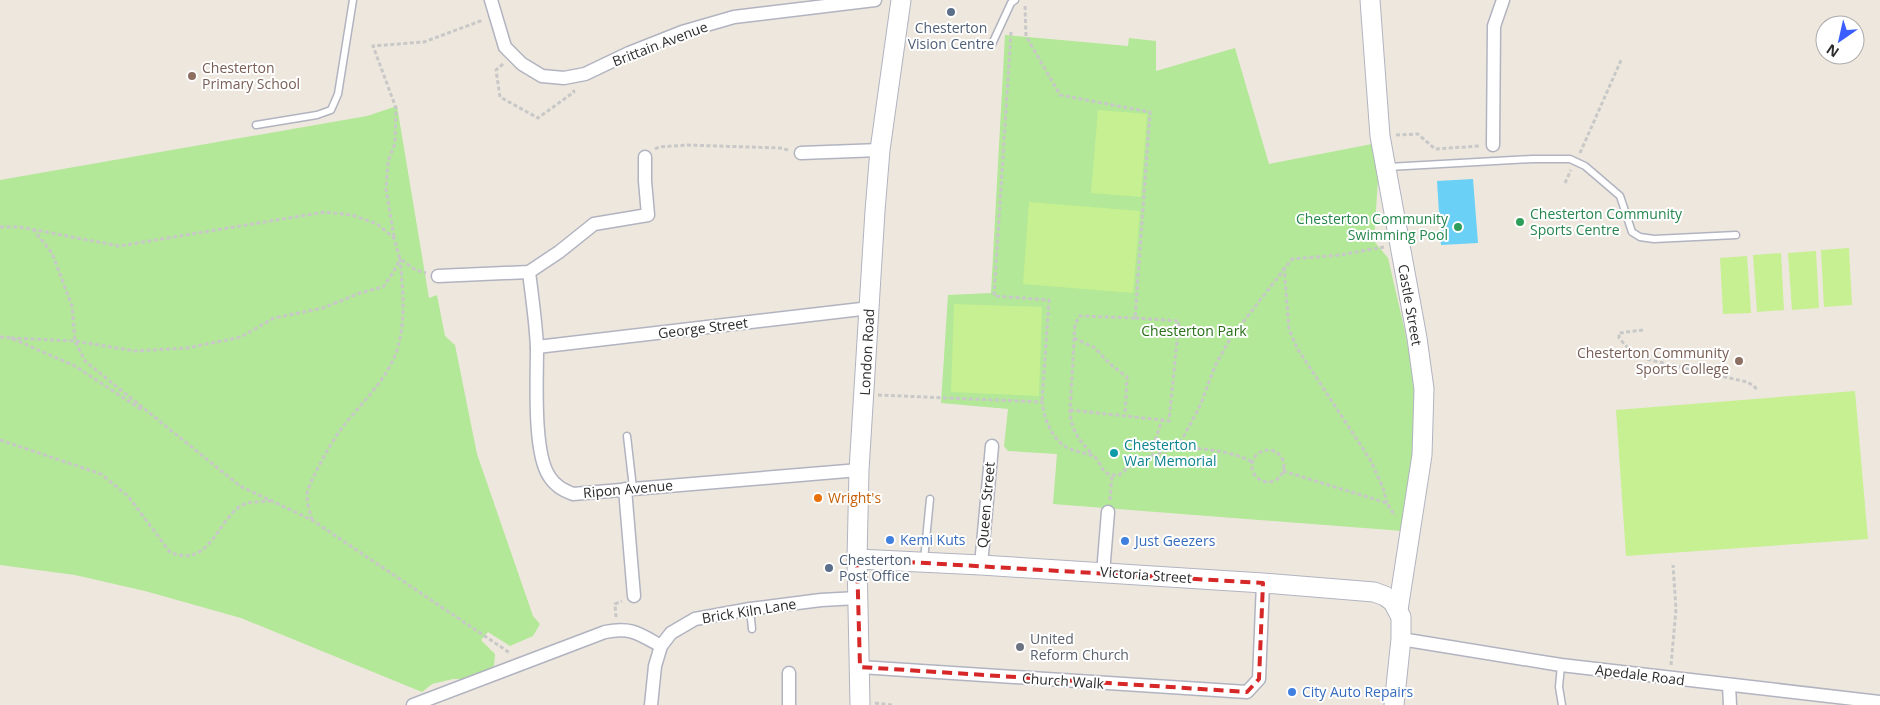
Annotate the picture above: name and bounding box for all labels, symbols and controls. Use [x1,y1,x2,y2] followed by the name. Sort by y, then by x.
[945,6,957,18] marker: Chesterton Vision Centre
[1815,15,1865,65] north arrow
[609,17,710,70] street label: Brittain Avenue
[908,18,994,53] place label: Chesterton Vision Centre
[1822,40,1842,62] text: N
[202,58,300,93] place label: Chesterton Primary School
[186,70,198,82] marker: Chesterton Primary School
[1530,204,1683,239] place label: Chesterton Community Sports Centre
[1296,209,1449,244] place label: Chesterton Community Swimming Pool
[1514,216,1526,228] marker: Chesterton Community Sports Centre
[1452,221,1464,233] marker: Chesterton Community Swimming Pool
[1394,263,1427,347] street label: Castle Street
[855,308,878,396] street label: London Road
[657,313,749,342] street label: George Street
[1141,321,1247,340] park label: Chesterton Park
[1577,343,1730,378] place label: Chesterton Community Sports College
[1733,355,1745,367] marker: Chesterton Community Sports College
[1124,435,1216,470] place label: Chesterton War Memorial
[1108,447,1120,459] marker: Chesterton War Memorial
[972,461,999,549] street label: Queen Street
[582,475,674,502] street label: Ripon Avenue
[828,488,881,507] place label: Wright's
[812,492,824,504] marker: Wright's
[900,530,966,549] place label: Kemi Kuts
[1133,531,1216,550] place label: Just Geezers
[884,534,896,546] marker: Kemi Kuts
[1119,535,1131,547] marker: Just Geezers
[839,550,912,585] place label: Chesterton Post Office
[823,562,835,574] marker: Chesterton Post Office
[1100,562,1192,587] street label: Victoria Street
[700,594,798,627] street label: Brick Kiln Lane
[1030,629,1129,664] place label: United Reform Church
[1014,641,1026,653] marker: United Reform Church
[1594,660,1686,689] street label: Apedale Road
[1021,668,1105,693] street label: Church Walk
[1302,682,1414,701] place label: City Auto Repairs
[1286,686,1298,698] marker: City Auto Repairs

